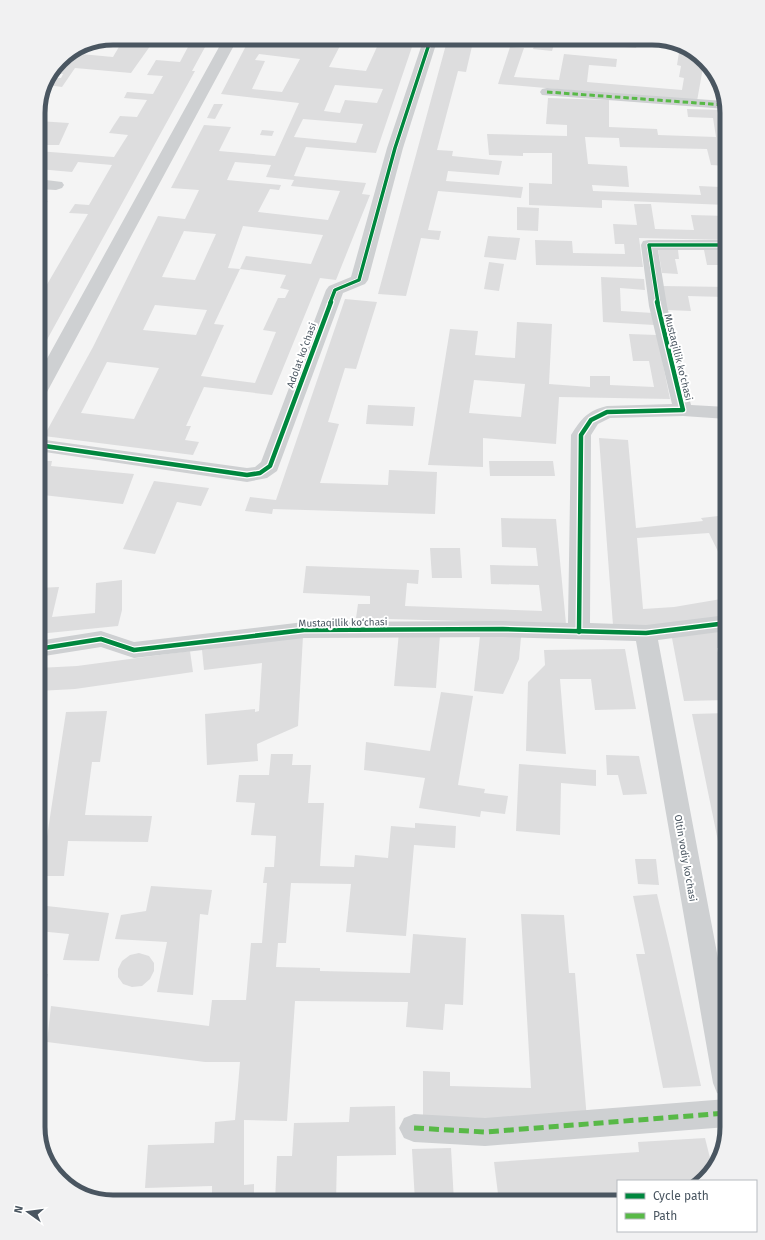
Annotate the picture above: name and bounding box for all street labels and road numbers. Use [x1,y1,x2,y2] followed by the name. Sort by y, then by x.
[661,313,695,402] street label: Mustaqillik ko‘chasi
[284,321,319,390] street label: Adolat koʻchasi
[298,616,388,630] street label: Mustaqillik ko‘chasi
[671,814,699,903] street label: Oltin vodiy ko'chasi

